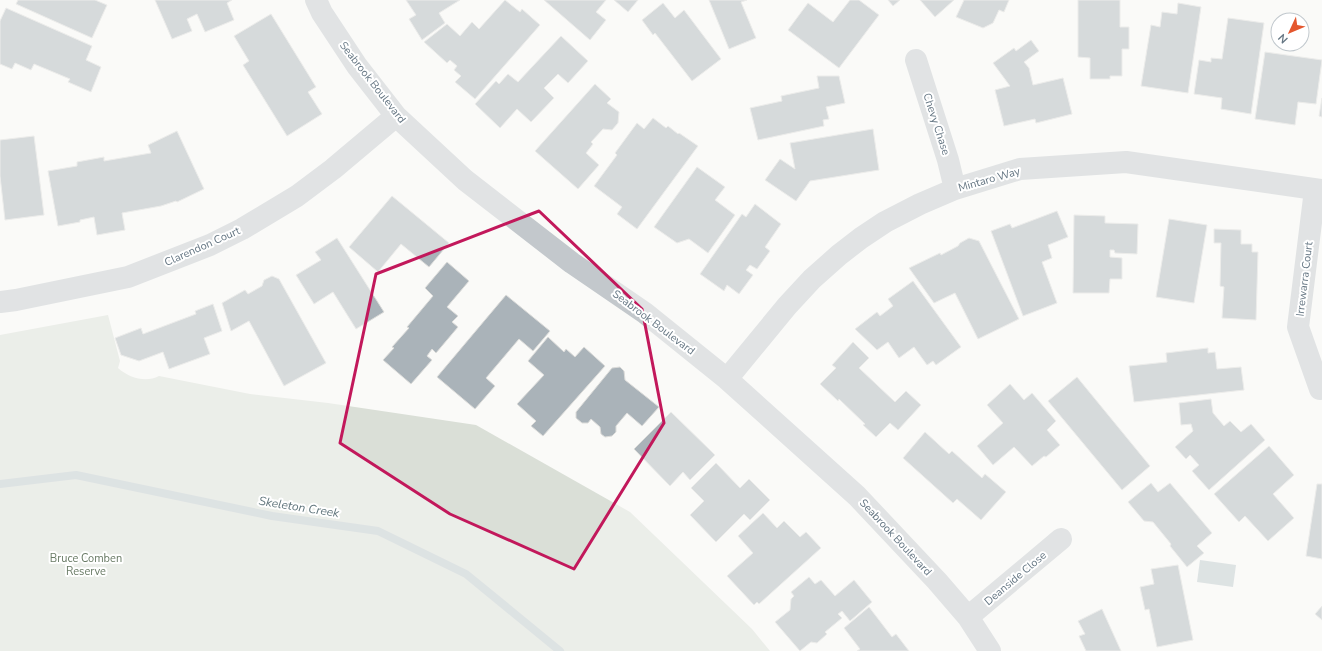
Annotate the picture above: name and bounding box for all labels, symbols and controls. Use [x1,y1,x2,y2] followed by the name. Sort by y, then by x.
[1270,12,1310,52] north arrow
[1275,30,1291,47] text: N
[336,38,409,126] street label: Seabrook Boulevard
[919,91,954,157] street label: Chevy Chase
[956,163,1022,195] street label: Mintaro Way
[162,223,243,270] street label: Clarendon Court
[1292,241,1317,317] street label: Irrewarra Court
[609,286,698,358] street label: Seabrook Boulevard
[258,493,341,521] water label: Skeleton Creek
[856,496,935,579] street label: Seabrook Boulevard
[981,548,1050,609] street label: Deanside Close
[50,551,122,579] park label: Bruce Comben Reserve

